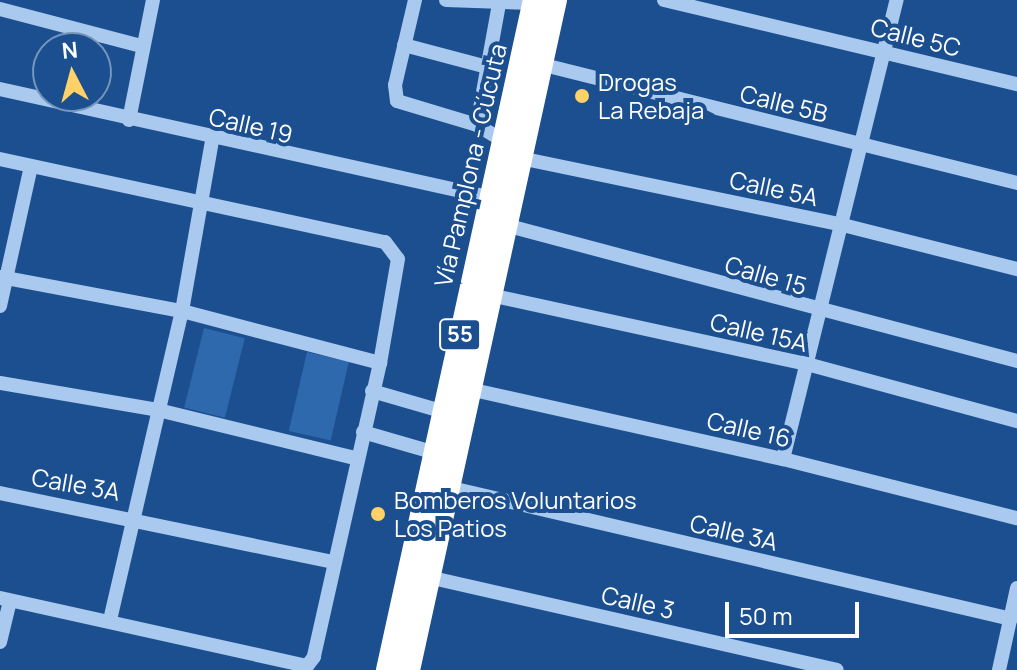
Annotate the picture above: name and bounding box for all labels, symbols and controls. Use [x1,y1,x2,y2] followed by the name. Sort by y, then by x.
[868,12,964,62] street label: Calle 5C
[32,32,112,112] north arrow
[60,34,79,66] text: N
[428,41,512,289] street label: Vía Pamplona - Cúcuta
[598,68,704,124] place label: Drogas La Rebaja
[737,78,831,128] street label: Calle 5B
[573,87,591,105] marker: Drogas La Rebaja
[206,101,296,149] street label: Calle 19
[727,165,821,211] street label: Calle 5A
[722,250,810,300] street label: Calle 15
[708,307,810,357] street label: Calle 15A
[438,317,482,353] road number: 55
[704,405,794,453] street label: Calle 16
[30,462,122,506] street label: Calle 3A
[394,486,637,542] place label: Bomberos Voluntarios Los Patios
[369,505,387,523] marker: Bomberos Voluntarios Los Patios
[687,508,781,556] street label: Calle 3A
[599,580,677,624] street label: Calle 3
[729,586,863,636] scale bar
[739,599,793,632] text: 50 m

